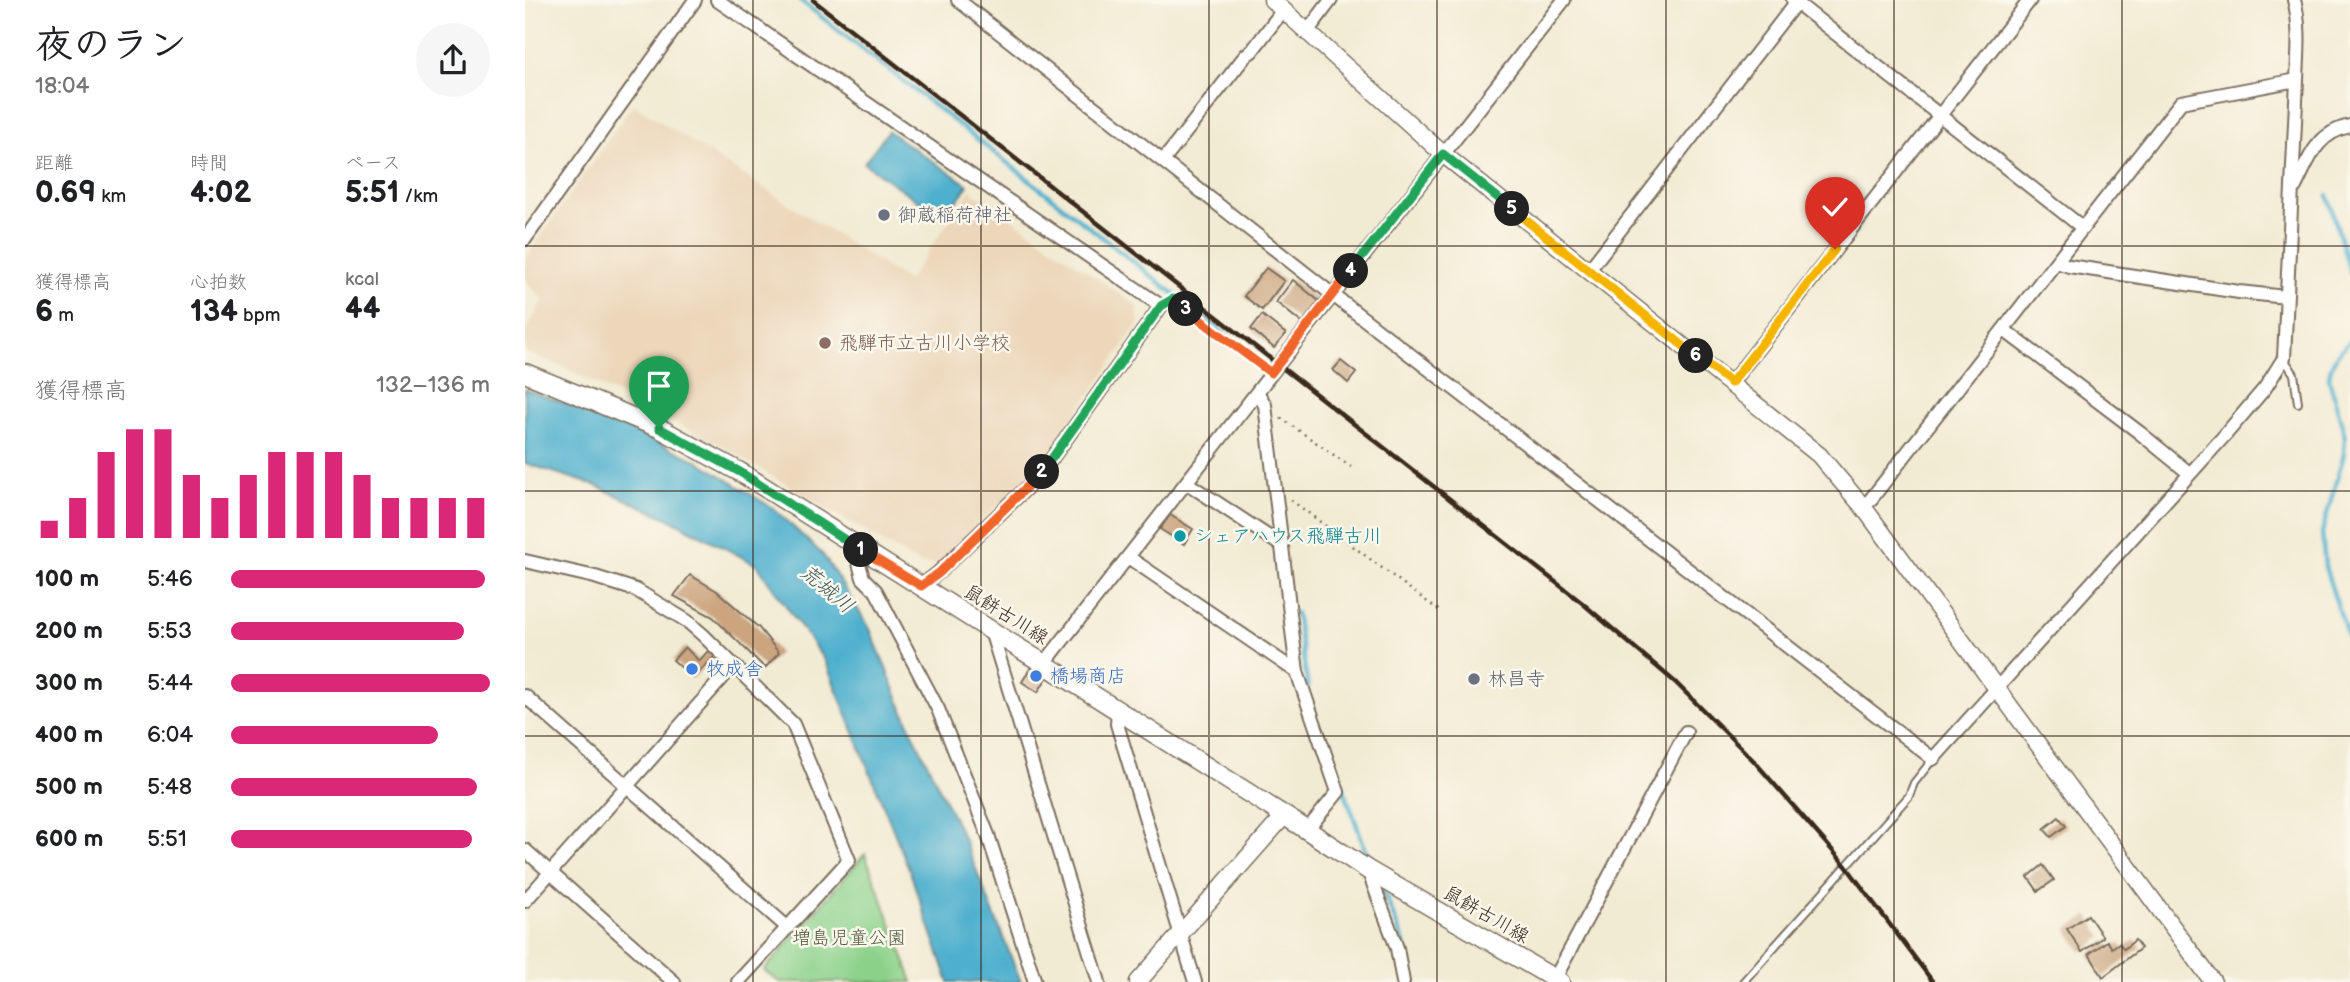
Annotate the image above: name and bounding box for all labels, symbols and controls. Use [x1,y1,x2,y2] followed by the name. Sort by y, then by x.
[35,23,187,68] text: 夜のラン
[416,23,490,97] button: share
[35,72,90,100] text: 18:04
[35,152,73,175] text: 距離
[190,152,228,175] text: 時間
[345,152,401,175] text: ペース
[35,175,96,211] text: 0.69
[190,175,252,211] text: 4:02
[345,175,399,211] text: 5:51
[1805,177,1865,249] pin
[96,185,126,208] text: km
[399,185,438,208] text: /km
[1816,188,1854,226] icon: check
[1495,192,1529,227] pin: 5
[1506,197,1517,220] text: 5
[898,204,1012,227] place label: 御蔵稲荷神社
[876,207,892,223] marker: 御蔵稲荷神社
[1333,254,1369,288] pin: 4
[1345,259,1356,282] text: 4
[345,268,379,291] text: kcal
[35,271,111,294] text: 獲得標高
[190,271,247,294] text: 心拍数
[345,291,380,327] text: 44
[1169,292,1203,326] pin: 3
[35,294,53,330] text: 6
[190,294,238,330] text: 134
[1180,297,1191,320] text: 3
[53,304,74,327] text: m
[238,304,280,327] text: bpm
[839,332,1010,355] place label: 飛騨市立古川小学校
[817,335,833,351] marker: 飛騨市立古川小学校
[1679,338,1713,374] pin: 6
[1690,344,1701,367] text: 6
[629,356,689,428] pin
[640,367,678,405] icon: arrive
[376,371,490,399] text: 132–136 m
[35,377,127,405] text: 獲得標高
[1025,454,1059,490] pin: 2
[1036,460,1047,483] text: 2
[1194,525,1382,548] place label: シェアハウス飛騨古川
[1172,528,1188,544] marker: シェアハウス飛騨古川
[843,532,879,568] pin: 1
[857,538,865,561] text: 1
[795,559,859,619] water label: 荒城川
[35,565,99,593] text: 100 m
[147,565,193,593] text: 5:46
[960,580,1052,650] street label: 鼠餅古川線
[35,617,103,645] text: 200 m
[147,617,192,645] text: 5:53
[706,658,763,681] place label: 牧成舎
[684,661,700,677] marker: 牧成舎
[1050,665,1126,688] place label: 橋場商店
[1028,668,1044,684] marker: 橋場商店
[1488,668,1545,691] place label: 林昌寺
[35,669,103,697] text: 300 m
[147,669,193,697] text: 5:44
[1466,671,1482,687] marker: 林昌寺
[35,721,103,749] text: 400 m
[147,721,193,749] text: 6:04
[35,773,103,801] text: 500 m
[147,773,192,801] text: 5:48
[35,825,103,853] text: 600 m
[147,825,187,853] text: 5:51
[1439,881,1533,949] street label: 鼠餅古川線
[792,927,906,950] park label: 増島児童公園

